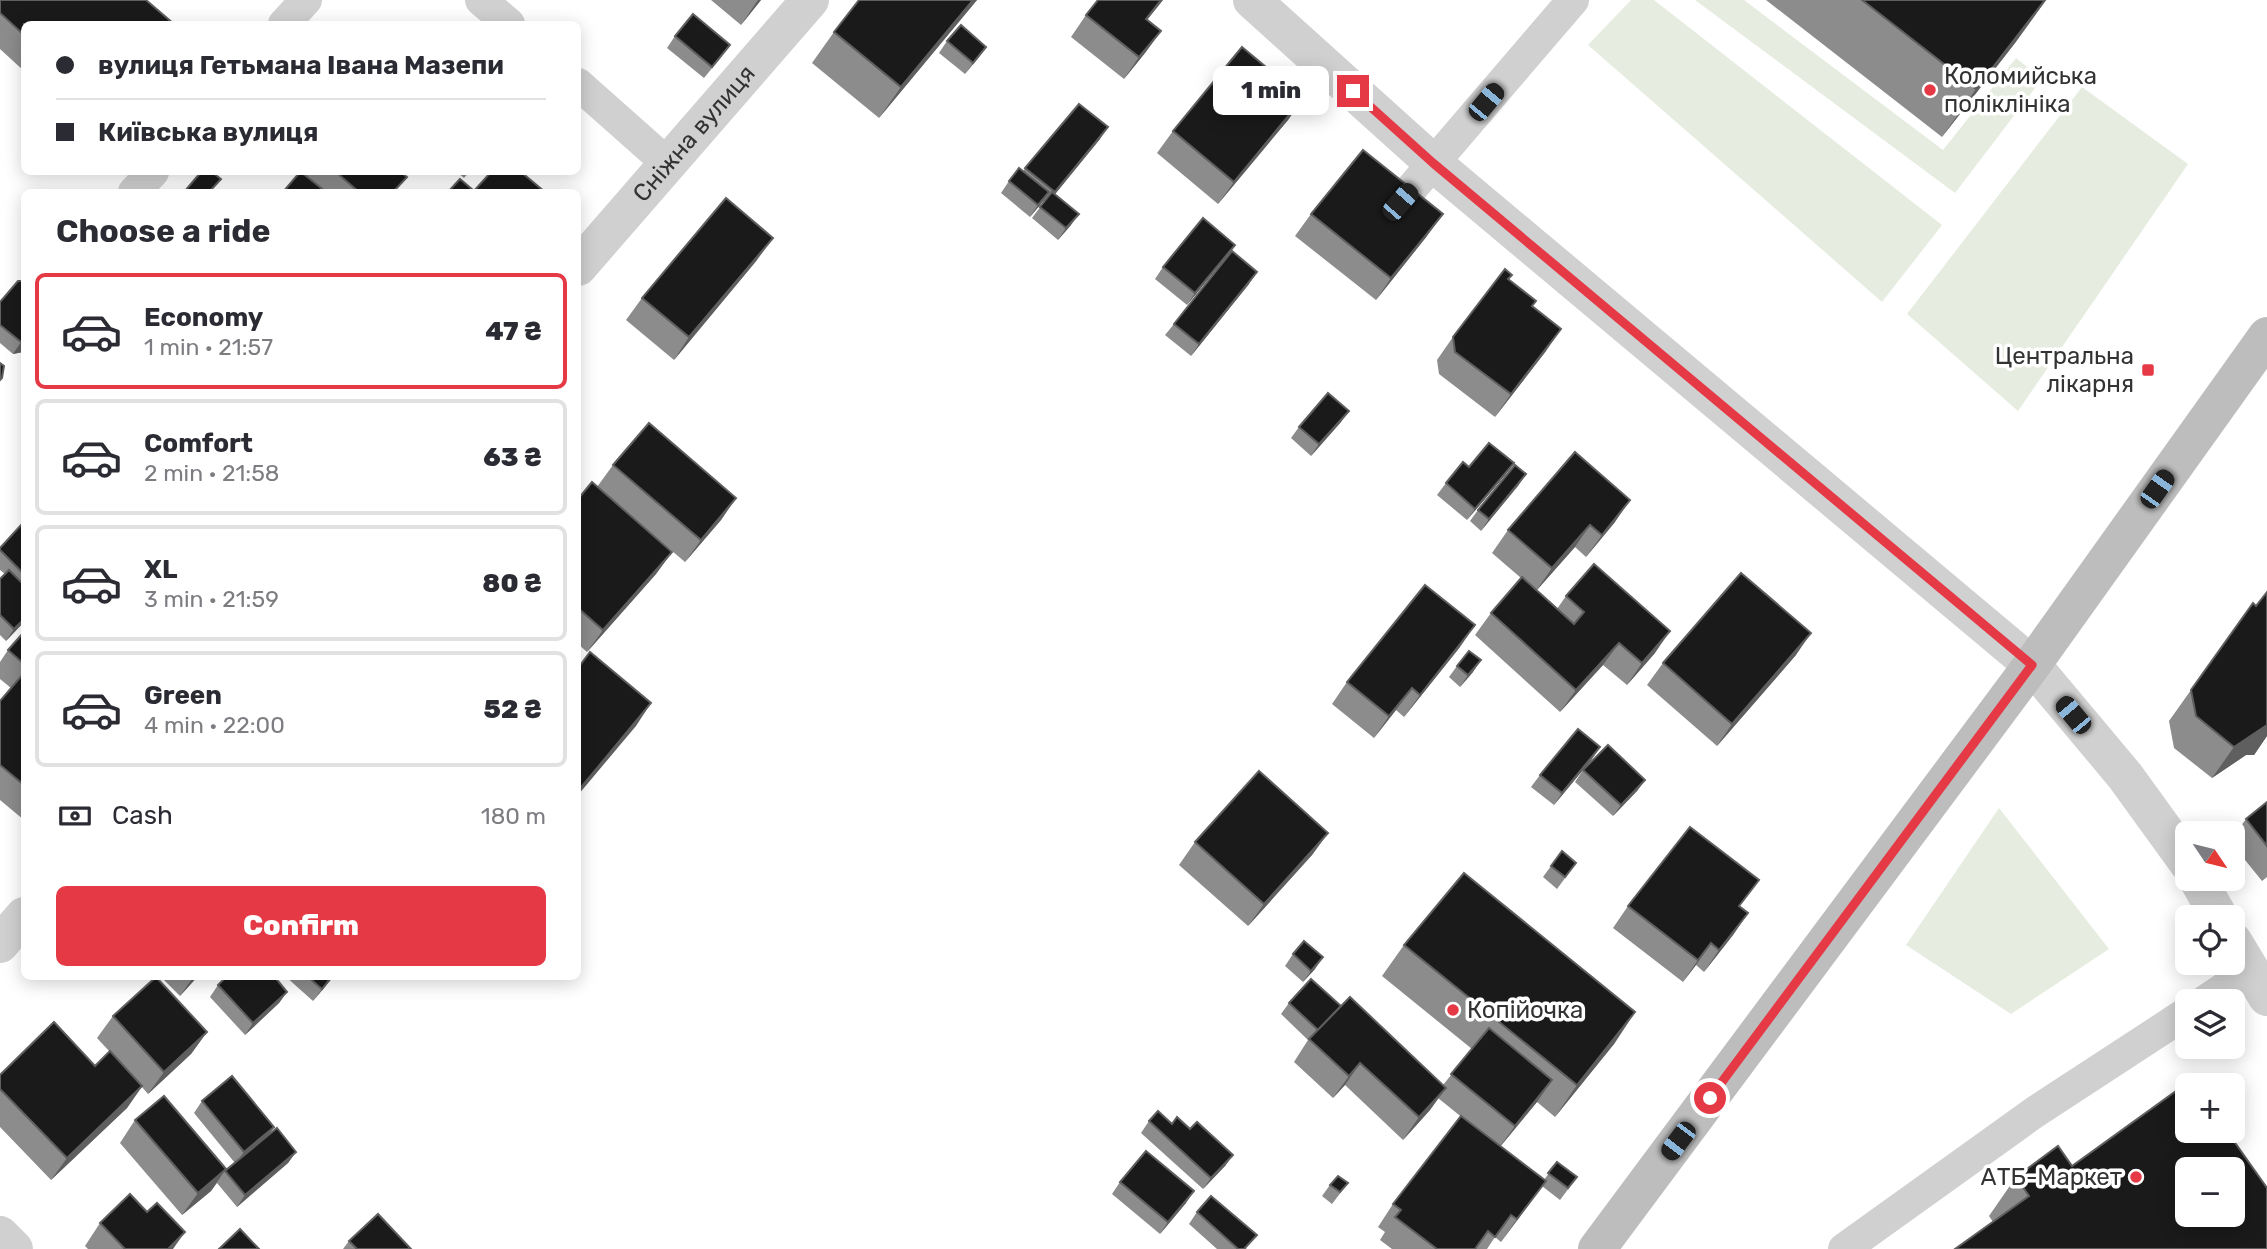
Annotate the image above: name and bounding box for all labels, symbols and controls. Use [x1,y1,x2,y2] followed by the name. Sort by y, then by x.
[98,50,504,81] text: вулиця Гетьмана Івана Мазепи
[627,59,761,207] street label: Сніжна вулиця
[1944,62,2097,118] place label: Коломийська поліклініка
[1213,66,1328,116] callout: 1 min
[1337,75,1369,107] route end
[1241,76,1301,104] text: 1 min
[1465,79,1508,125] car
[1922,82,1938,98] marker: Коломийська поліклініка
[98,117,318,148] text: Київська вулиця
[1379,179,1422,225] car
[56,212,270,250] text: Choose a ride
[60,300,123,363] icon: car
[144,302,263,333] text: Economy
[485,316,542,347] text: 47 ₴
[144,333,273,361] text: 1 min · 21:57
[1995,342,2134,398] place label: Центральна лікарня
[2140,362,2156,378] marker: Центральна лікарня
[60,426,123,489] icon: car
[144,428,253,459] text: Comfort
[483,442,542,473] text: 63 ₴
[144,459,279,487] text: 2 min · 21:58
[2137,466,2178,512] car
[60,552,123,615] icon: car
[144,554,177,585] text: XL
[482,568,542,599] text: 80 ₴
[144,585,279,613] text: 3 min · 21:59
[60,678,123,741] icon: car
[144,680,222,711] text: Green
[2052,692,2095,738] car
[484,694,542,725] text: 52 ₴
[144,711,285,739] text: 4 min · 22:00
[56,797,94,835] icon: cash
[112,800,173,831] text: Cash
[481,802,546,830] text: 180 m
[2175,821,2245,891] north arrow
[2175,821,2245,1227] map controls
[56,886,546,966] button: Confirm
[2175,905,2245,975] button: locate
[2175,989,2245,1059] button: layers
[1467,996,1583,1024] place label: Копійочка
[1445,1002,1461,1018] marker: Копійочка
[2175,1073,2245,1143] button: +
[1694,1082,1726,1114] route start
[1657,1118,1700,1164] car
[2175,1157,2245,1227] button: −
[1981,1163,2122,1191] place label: АТБ-Маркет
[2128,1169,2144,1185] marker: АТБ-Маркет

